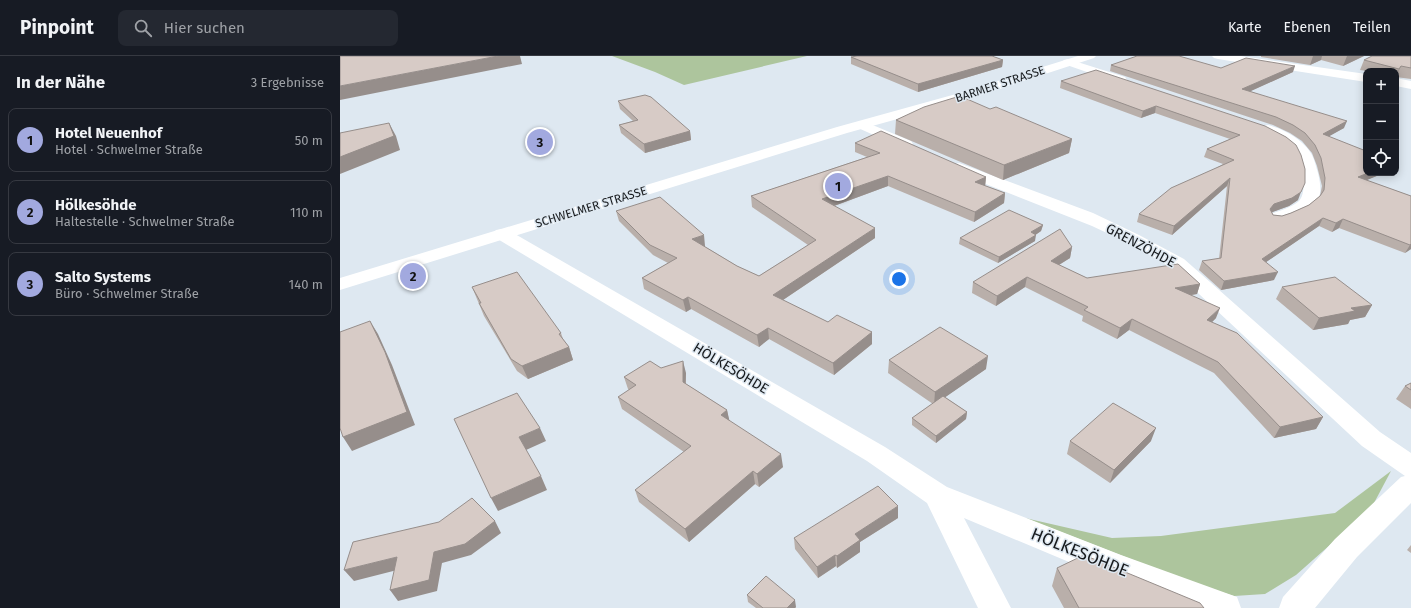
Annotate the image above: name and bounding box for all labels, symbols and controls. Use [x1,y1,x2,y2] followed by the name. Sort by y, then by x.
[118,10,398,46] search box
[20,16,94,39] text: Pinpoint
[132,17,154,39] icon: search
[164,19,245,37] text: Hier suchen
[1228,19,1262,36] text: Karte
[1284,19,1331,36] text: Ebenen
[1353,19,1391,36] text: Teilen
[953,63,1047,105] street label: BARMER STRASSE
[1363,68,1399,176] map controls
[1363,68,1399,104] button: +
[16,72,105,93] text: In der Nähe
[251,75,324,90] text: 3 Ergebnisse
[1363,104,1399,140] button: −
[55,124,162,142] text: Hotel Neuenhof
[527,127,553,157] pin: 3
[27,133,33,148] text: 1
[295,133,323,148] text: 50 m
[1363,140,1399,176] button: locate
[55,142,203,157] text: Hotel · Schwelmer Straße
[825,171,851,201] pin: 1
[534,183,648,231] street label: SCHWELMER STRASSE
[55,196,137,214] text: Hölkesöhde
[27,205,33,220] text: 2
[290,205,323,220] text: 110 m
[55,214,235,229] text: Haltestelle · Schwelmer Straße
[1103,219,1179,271] street label: GRENZÖHDE
[400,261,426,291] pin: 2
[55,268,151,286] text: Salto Systems
[889,269,909,289] your location
[27,277,33,292] text: 3
[289,277,323,292] text: 140 m
[55,286,199,301] text: Büro · Schwelmer Straße
[690,338,772,398] street label: HÖLKESÖHDE
[1028,523,1132,582] street label: HÖLKESÖHDE

